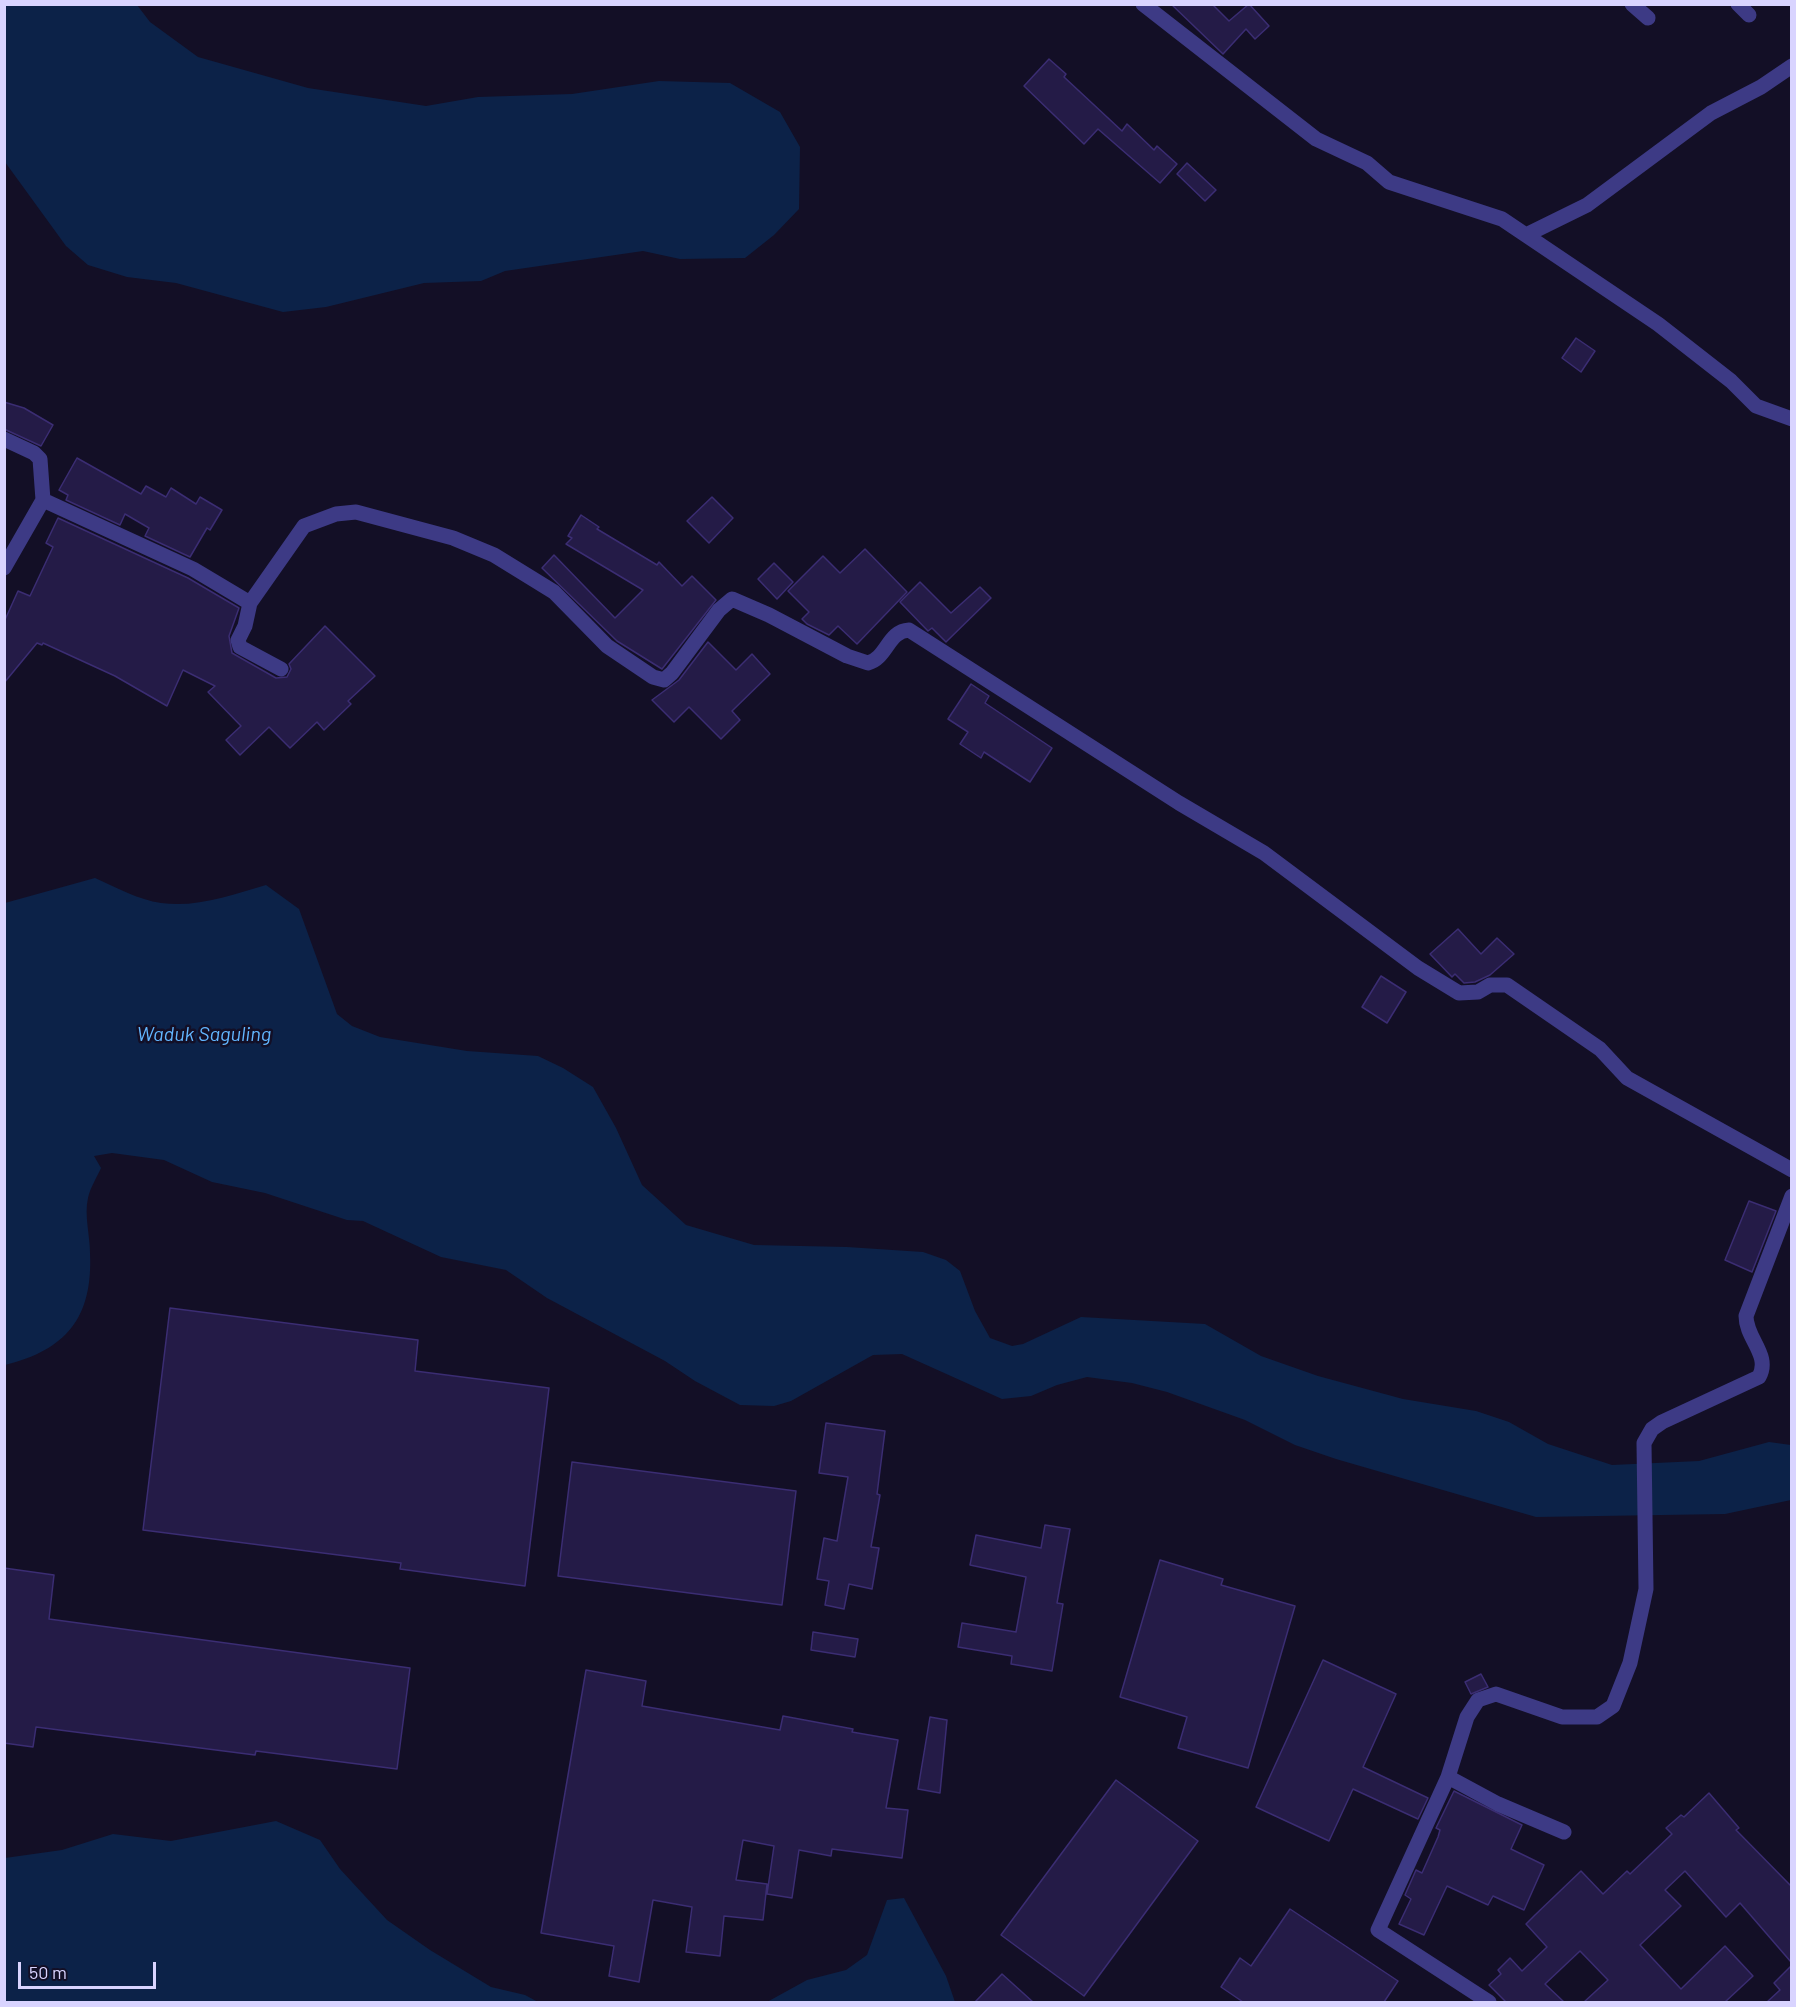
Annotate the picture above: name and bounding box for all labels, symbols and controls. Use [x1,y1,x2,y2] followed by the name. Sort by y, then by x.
[137,1022,271,1046] water label: Waduk Saguling
[21,1950,159,1988] scale bar
[29,1961,67,1983] text: 50 m

